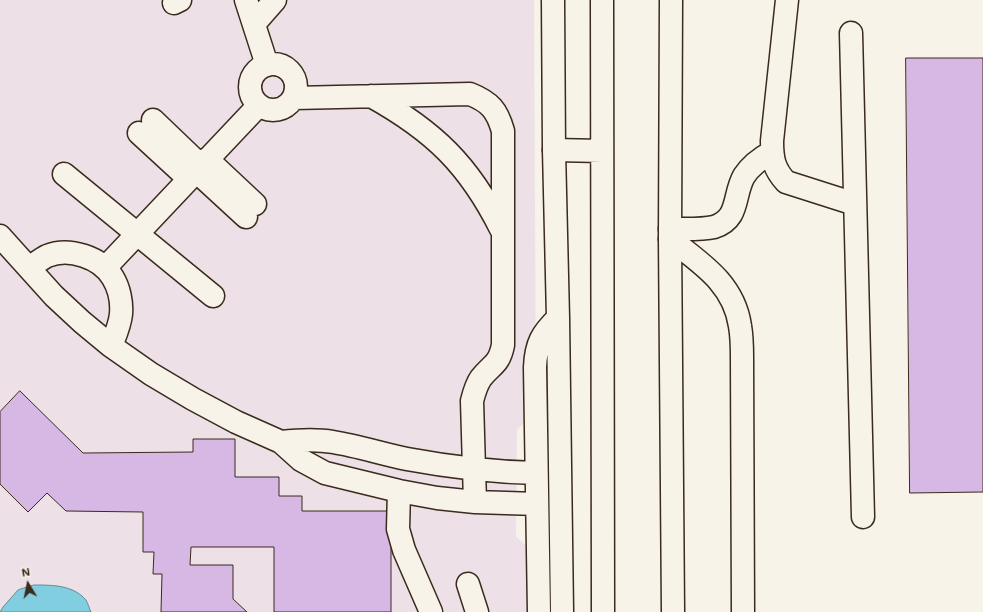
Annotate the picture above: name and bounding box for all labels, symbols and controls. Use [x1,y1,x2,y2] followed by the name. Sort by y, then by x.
[8,564,48,604] north arrow
[20,564,31,580] text: N

